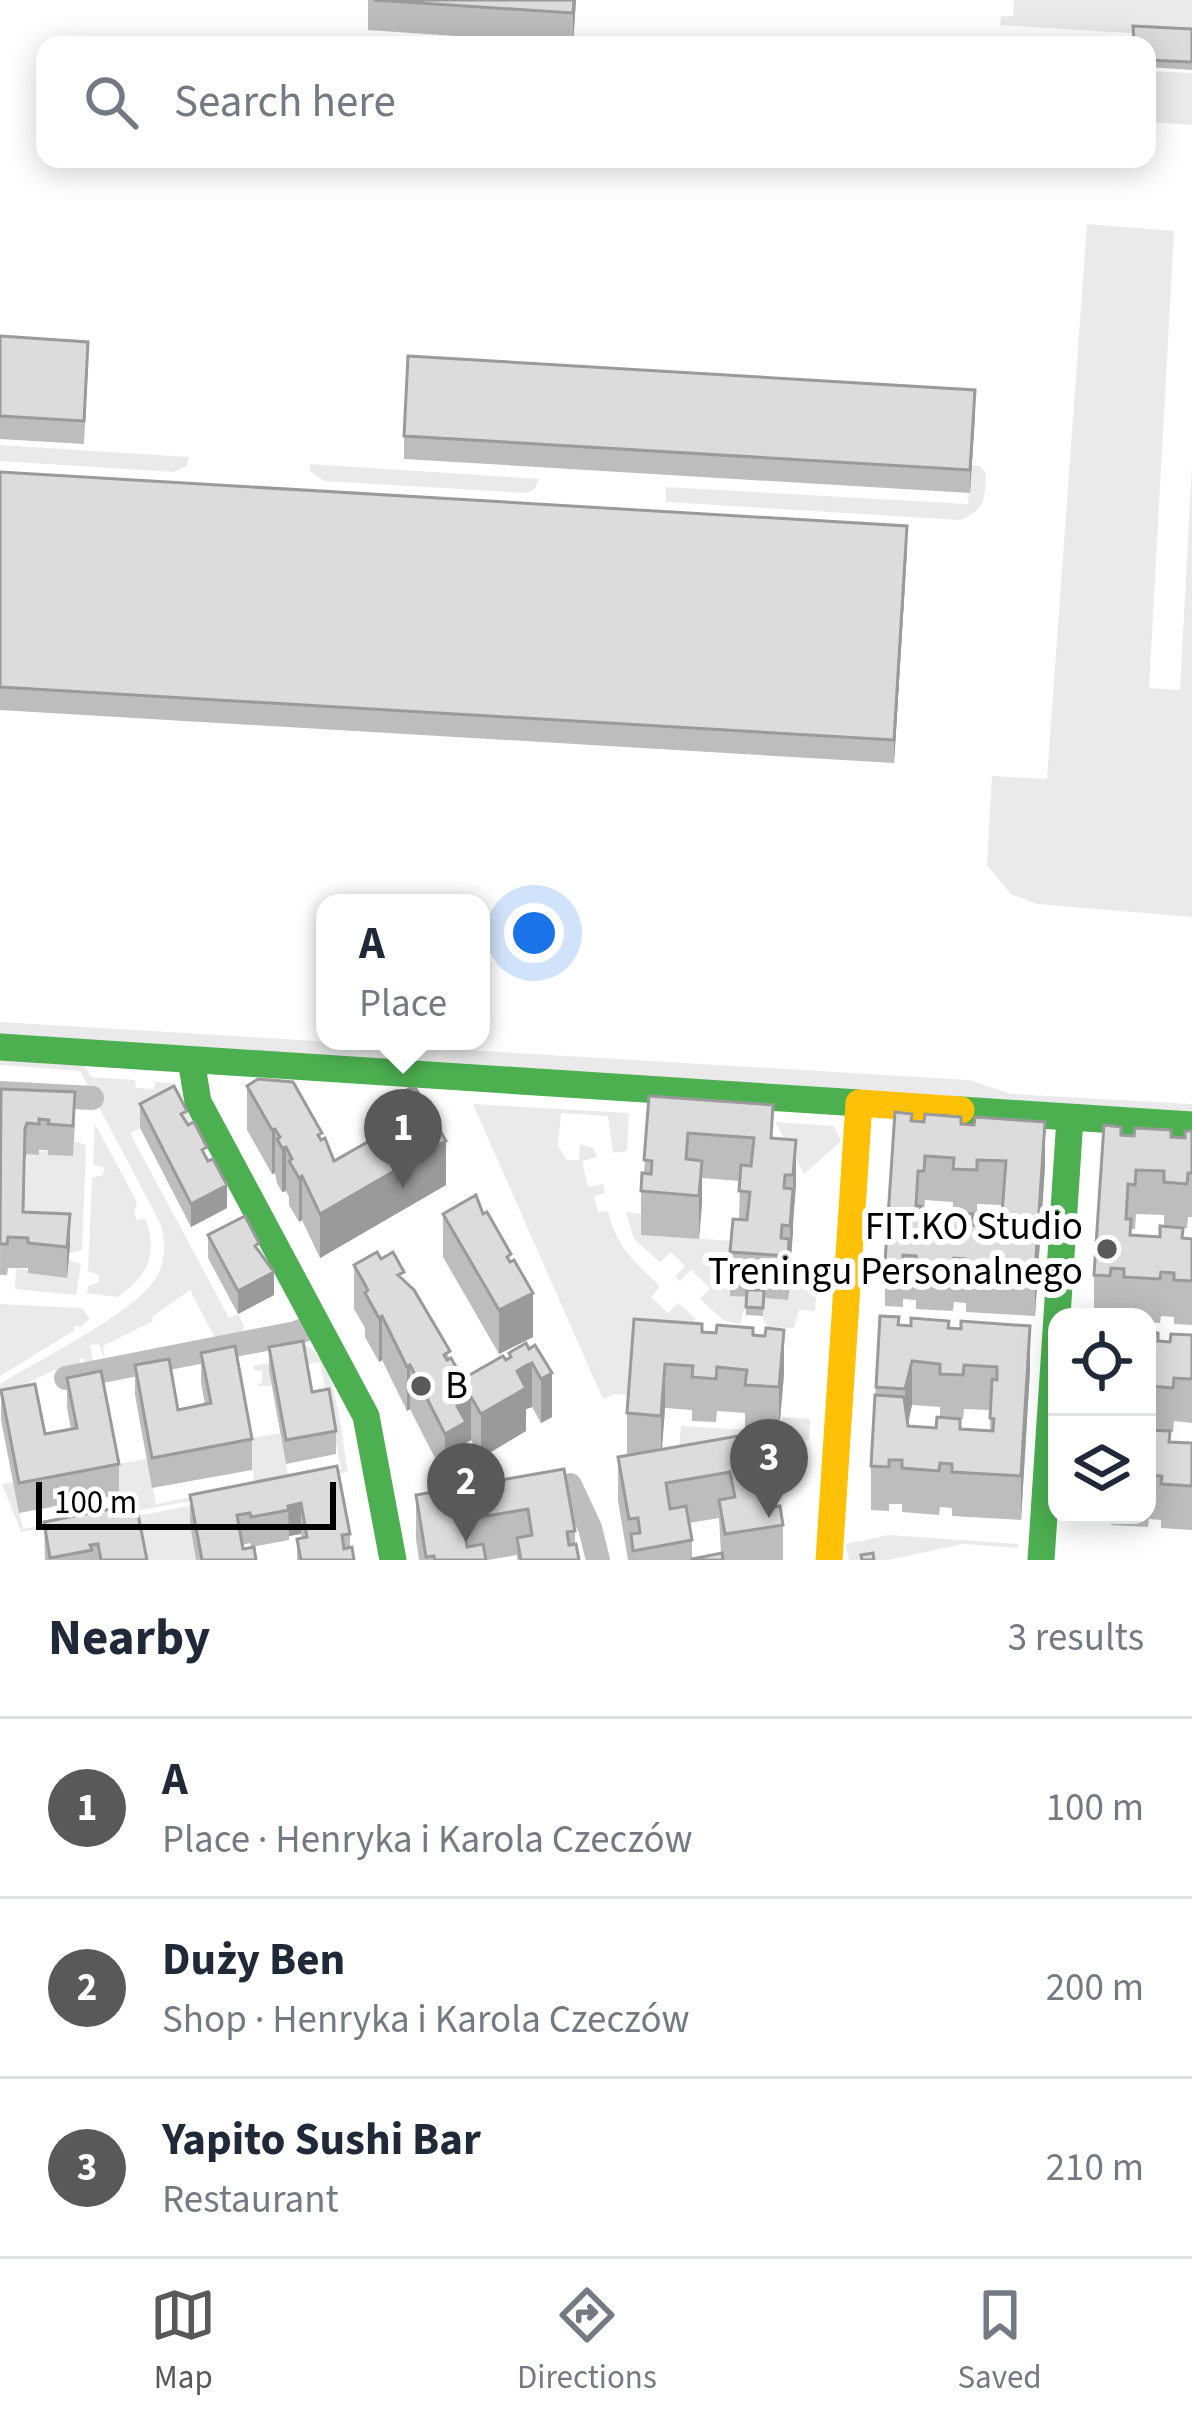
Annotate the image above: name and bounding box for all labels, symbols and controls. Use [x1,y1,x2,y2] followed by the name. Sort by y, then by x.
[36,36,1156,168] search box
[78,69,144,135] icon: search
[174,70,396,134] text: Search here
[316,894,490,1050] popup
[504,903,564,963] your location
[359,912,385,976] text: A
[359,976,447,1032] text: Place
[364,1089,442,1188] pin: 1
[708,1199,1083,1300] place label: FIT.KO Studio Treningu Personalnego
[1094,1236,1120,1262] marker: FIT.KO Studio Treningu Personalnego
[1048,1308,1156,1524] map controls
[1048,1308,1156,1416] button: locate
[445,1358,468,1414] place label: B
[408,1373,434,1399] marker: B
[1048,1416,1156,1524] button: layers
[730,1419,808,1518] pin: 3
[427,1443,505,1542] pin: 2
[36,1476,336,1529] scale bar
[54,1479,137,1526] text: 100 m
[48,1602,210,1674] text: Nearby
[1008,1610,1144,1666] text: 3 results
[162,1748,188,1812] text: A
[77,1780,97,1836] text: 1
[1046,1780,1144,1836] text: 100 m
[162,1812,693,1868] text: Place · Henryka i Karola Czeczów
[162,1928,345,1992] text: Duży Ben
[77,1960,97,2016] text: 2
[1046,1960,1144,2016] text: 200 m
[162,1992,689,2048] text: Shop · Henryka i Karola Czeczów
[162,2108,481,2172] text: Yapito Sushi Bar
[77,2140,97,2196] text: 3
[1046,2140,1144,2196] text: 210 m
[162,2172,339,2228] text: Restaurant
[150,2282,216,2401] tab: Map
[517,2282,657,2401] tab: Directions
[957,2282,1042,2401] tab: Saved

